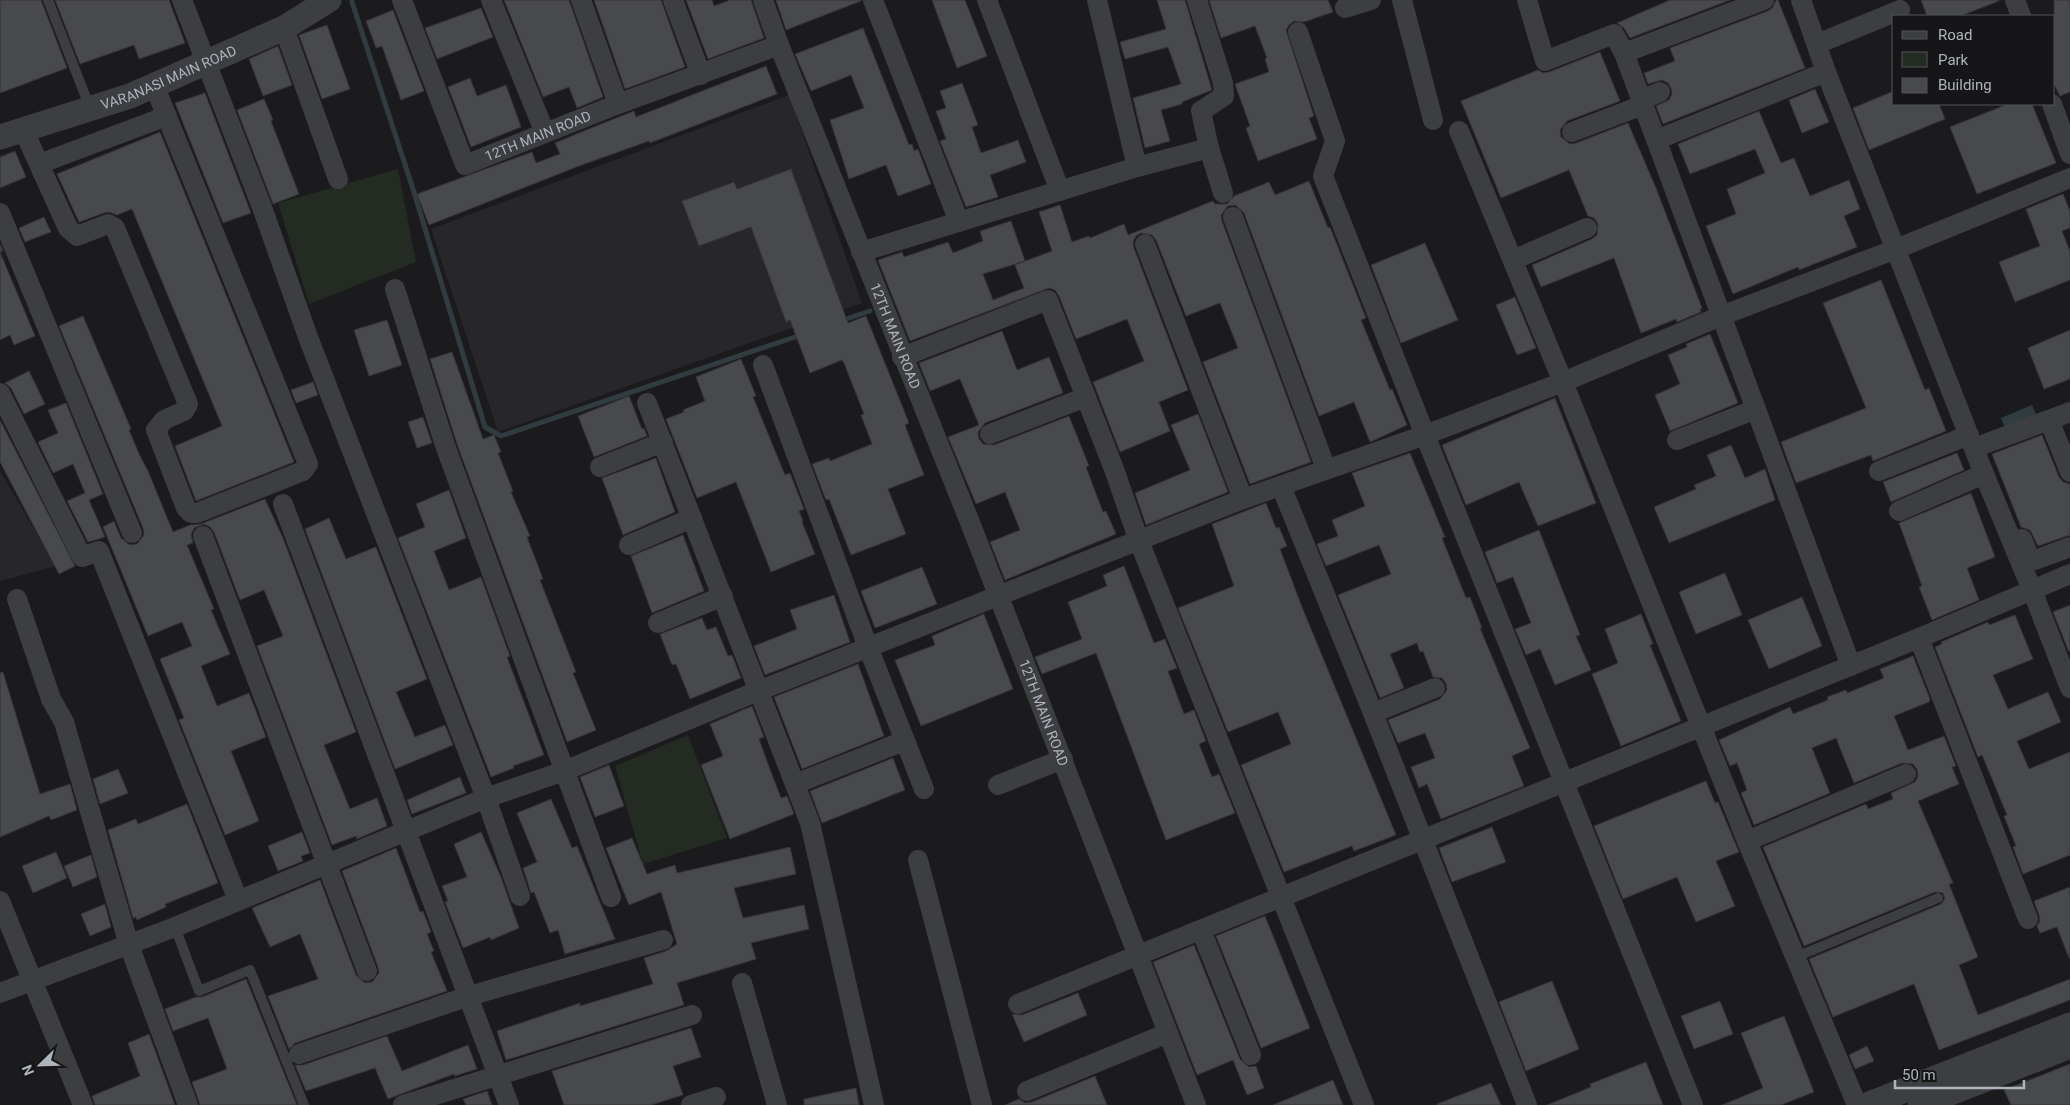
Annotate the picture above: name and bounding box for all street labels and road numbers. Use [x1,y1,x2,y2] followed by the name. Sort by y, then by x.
[99,42,239,113] street label: VARANASI MAIN ROAD
[482,108,593,164] street label: 12TH MAIN ROAD
[867,280,924,391] street label: 12TH MAIN ROAD
[1016,657,1072,768] street label: 12TH MAIN ROAD

